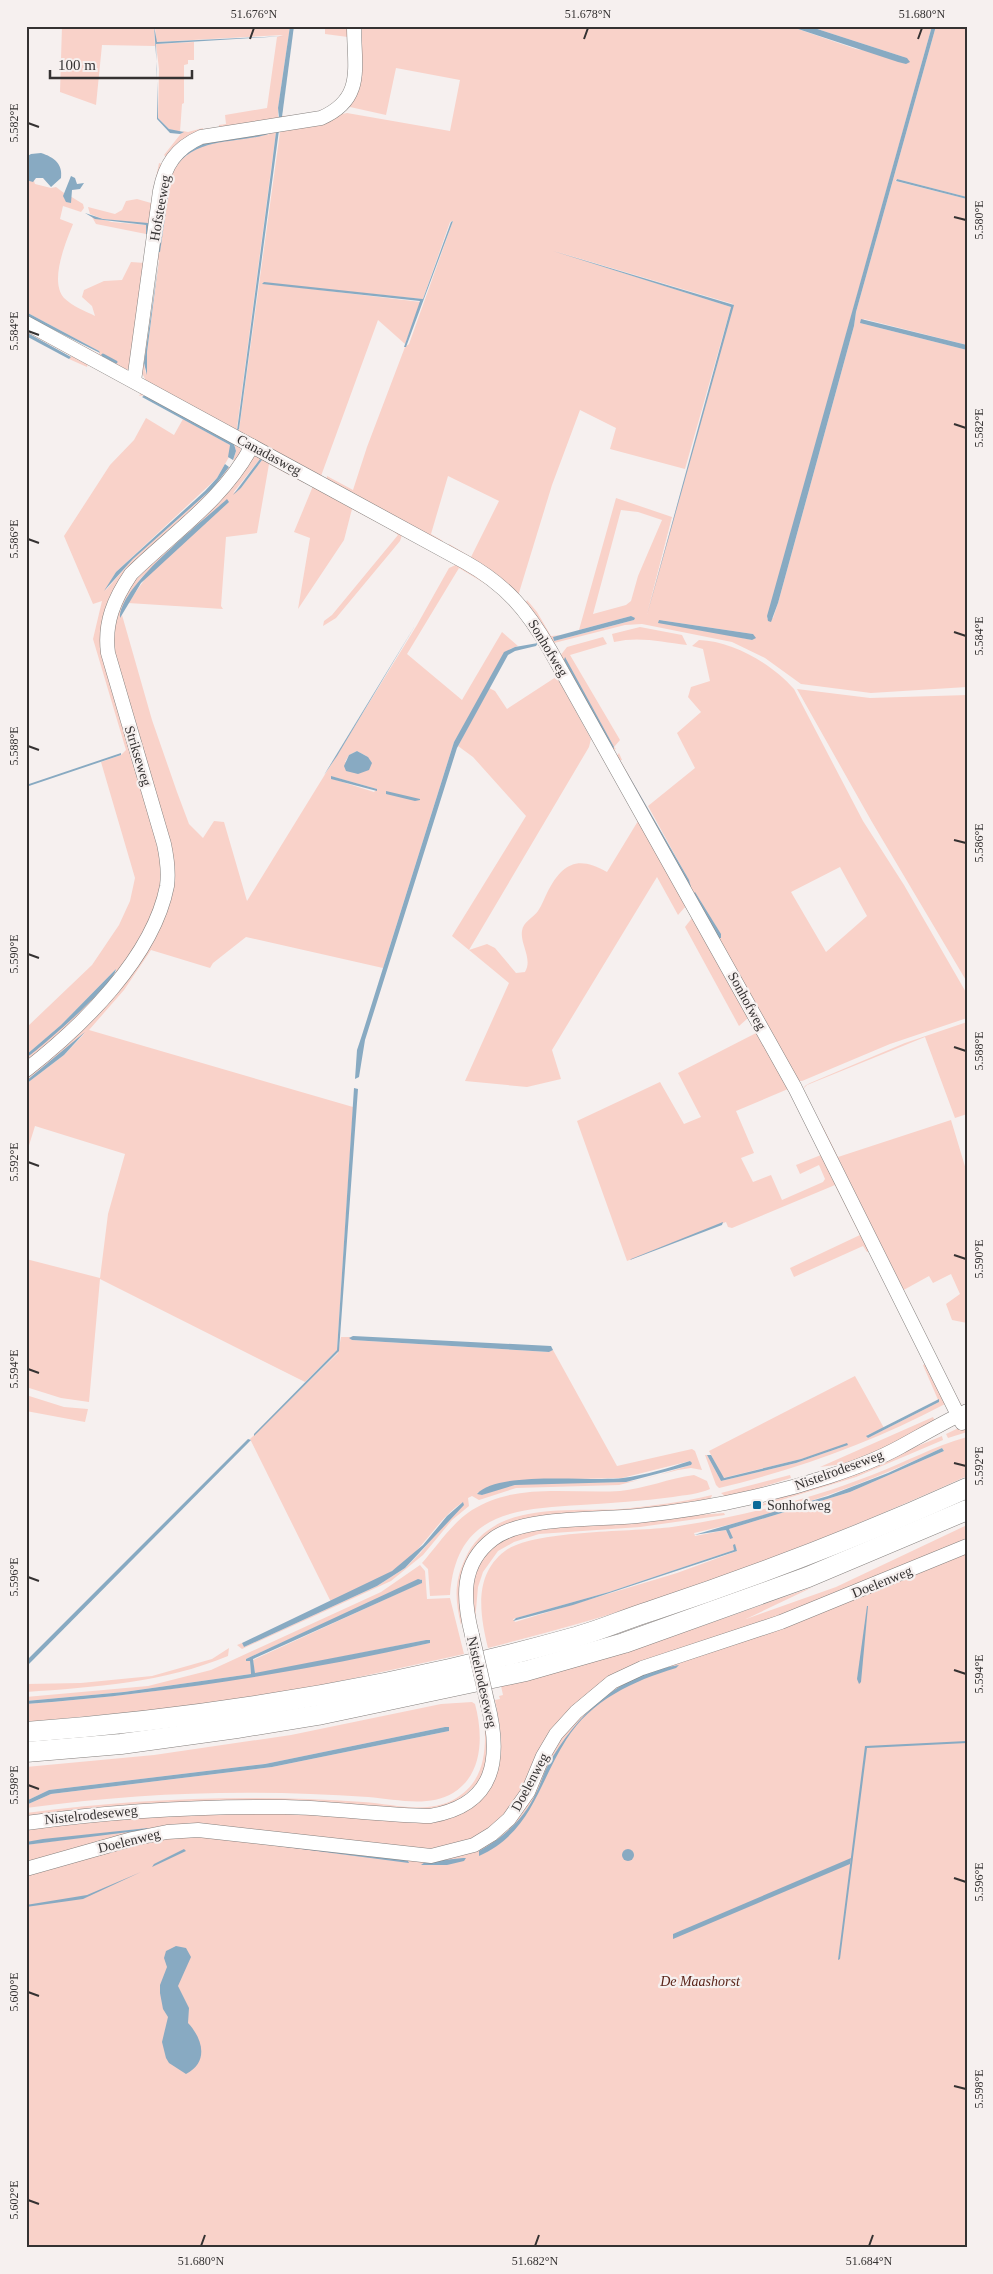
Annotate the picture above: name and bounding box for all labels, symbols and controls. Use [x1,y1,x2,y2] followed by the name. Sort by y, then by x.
[231,7,278,21] text: 51.676°N
[565,7,612,21] text: 51.678°N
[899,7,946,21] text: 51.680°N
[50,48,192,80] scale bar
[58,57,96,73] text: 100 m
[7,103,21,143] text: 5.582°E
[147,174,173,242] street label: Hofsteeweg
[972,200,986,240] text: 5.580°E
[7,311,21,351] text: 5.584°E
[972,408,986,448] text: 5.582°E
[234,432,304,478] street label: Canadasweg
[7,519,21,559] text: 5.586°E
[972,616,986,656] text: 5.584°E
[525,617,571,679] street label: Sonhofweg
[122,724,154,788] street label: Strikseweg
[7,726,21,766] text: 5.588°E
[972,823,986,863] text: 5.586°E
[7,934,21,974] text: 5.590°E
[725,969,769,1033] street label: Sonhofweg
[972,1031,986,1071] text: 5.588°E
[7,1142,21,1182] text: 5.592°E
[972,1239,986,1279] text: 5.590°E
[7,1349,21,1389] text: 5.594°E
[972,1446,986,1486] text: 5.592°E
[793,1447,885,1493] street label: Nistelrodeseweg
[767,1498,831,1513] place label: Sonhofweg
[751,1499,763,1511] marker: Sonhofweg
[7,1557,21,1597] text: 5.596°E
[850,1563,914,1601] street label: Doelenweg
[464,1635,500,1729] street label: Nistelrodeseweg
[972,1654,986,1694] text: 5.594°E
[508,1750,552,1814] street label: Doelenweg
[7,1765,21,1805] text: 5.598°E
[44,1803,138,1827] street label: Nistelrodeseweg
[96,1826,162,1856] street label: Doelenweg
[972,1862,986,1902] text: 5.596°E
[7,1972,21,2012] text: 5.600°E
[659,1974,741,1989] park label: De Maashorst
[972,2069,986,2109] text: 5.598°E
[7,2180,21,2220] text: 5.602°E
[178,2254,225,2268] text: 51.680°N
[512,2254,559,2268] text: 51.682°N
[846,2254,893,2268] text: 51.684°N

